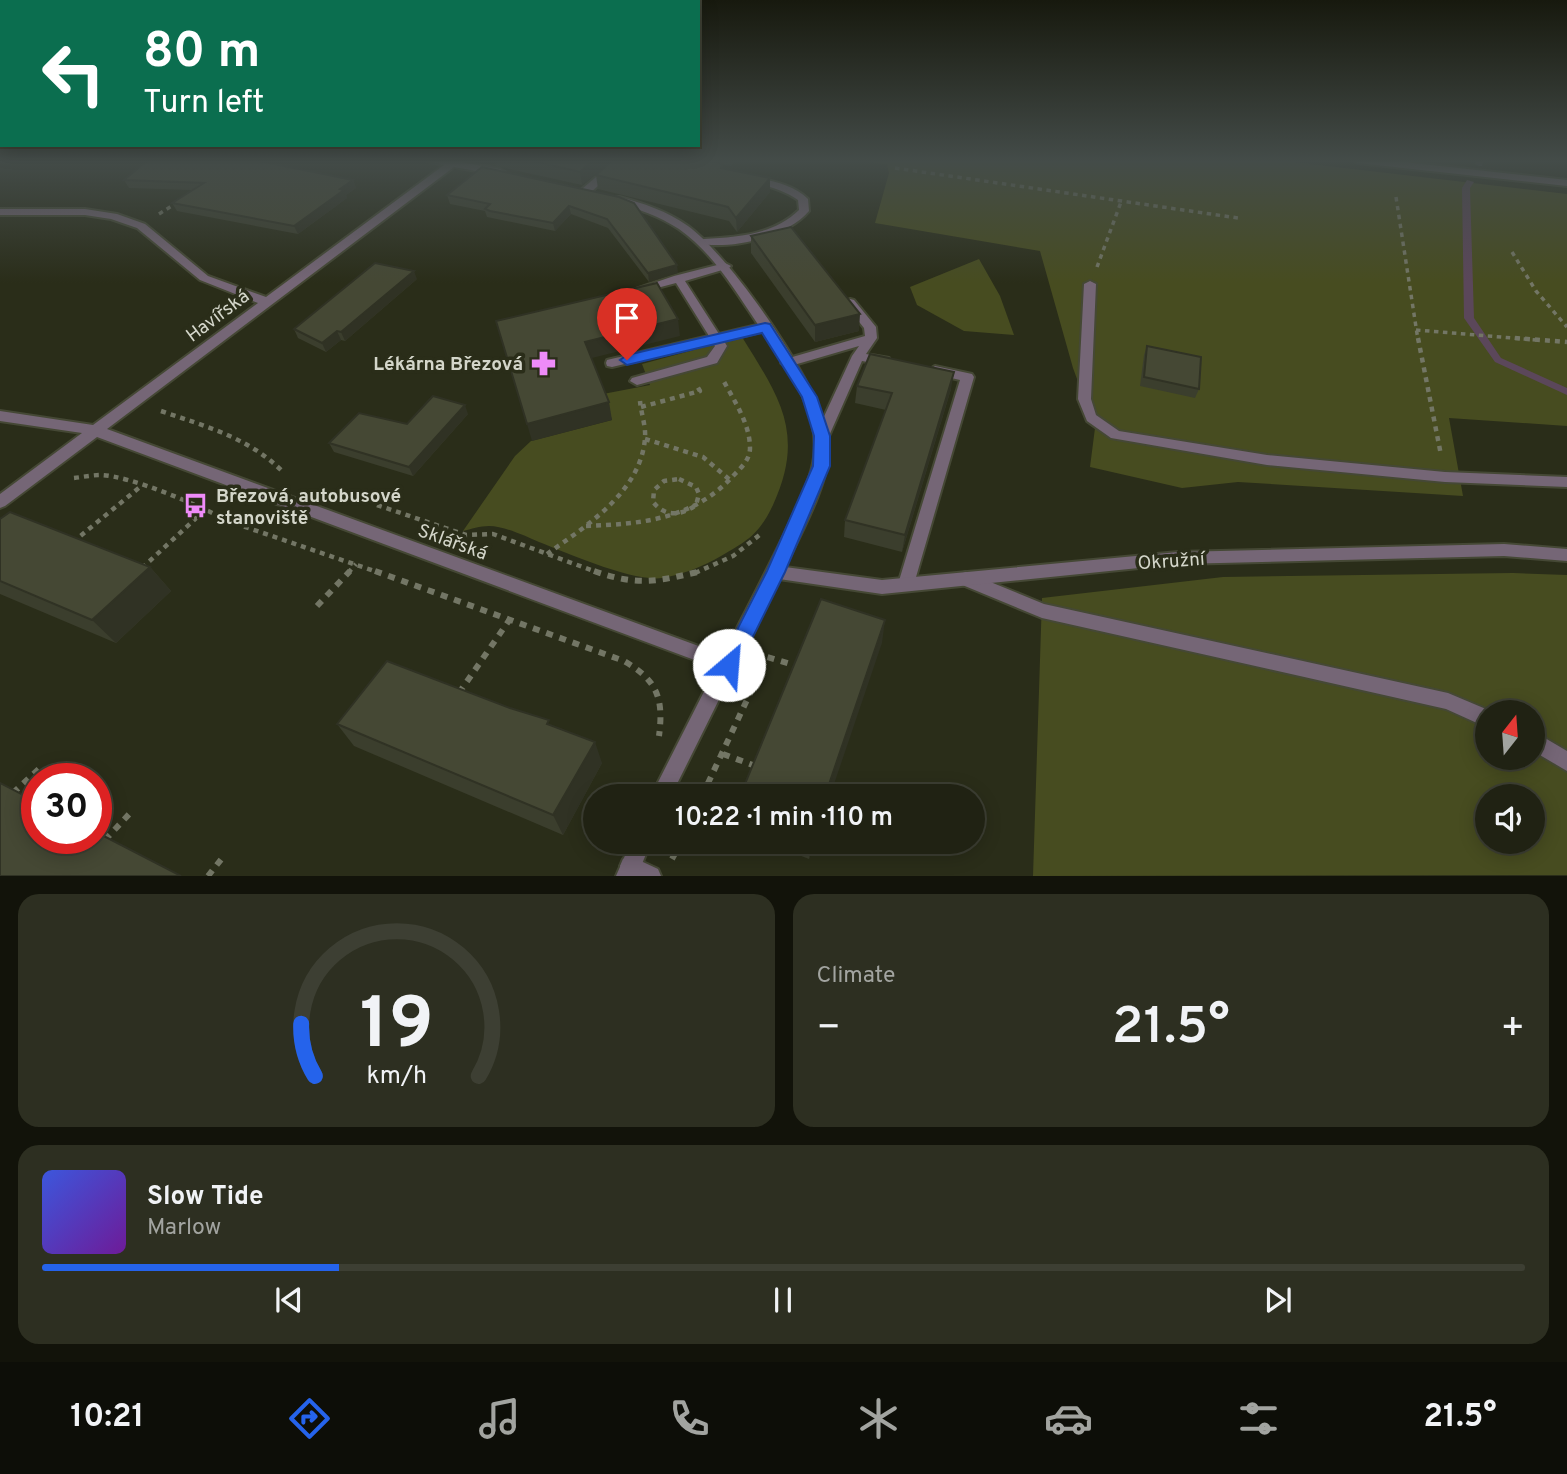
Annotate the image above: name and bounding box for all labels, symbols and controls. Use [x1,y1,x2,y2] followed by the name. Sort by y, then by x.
[143,23,260,85] text: 80 m
[28,28,119,119] icon: left
[143,84,264,124] text: Turn left
[182,285,255,348] street label: Havířská
[597,288,657,360] pin
[608,299,646,337] icon: arrive
[529,349,557,377] pharmacy icon: Lékárna Březová
[373,353,523,377] place label: Lékárna Březová
[216,485,401,531] place label: Březová, autobusové stanoviště
[182,492,210,520] bus stop icon: Březová, autobusové stanoviště
[414,519,490,567] street label: Sklářská
[1137,548,1208,576] street label: Okružní
[692,628,766,702] position arrow
[1475,700,1545,770] north arrow
[1475,700,1545,854] map controls
[21,763,112,854] speed limit sign: 30
[1475,784,1545,854] button: sound
[675,802,893,835] text: 10:22 · 1 min · 110 m
[817,962,895,991] text: Climate
[359,983,433,1075] text: 19
[1112,996,1230,1062] text: 21.5°
[817,1005,841,1054] text: −
[1500,1005,1525,1054] text: +
[366,1061,427,1093] text: km/h
[147,1181,264,1214] text: Slow Tide
[147,1214,221,1243] text: Marlow
[270,1281,308,1319] icon: previous
[764,1281,802,1319] icon: pause
[1259,1281,1297,1319] icon: next
[285,1394,334,1443] icon: directions
[475,1394,524,1443] icon: music
[665,1394,714,1443] icon: phone
[854,1394,903,1443] icon: climate
[1044,1394,1093,1443] icon: car
[1234,1394,1283,1443] icon: filters
[70,1398,144,1438] text: 10:21
[1423,1398,1497,1438] text: 21.5°

